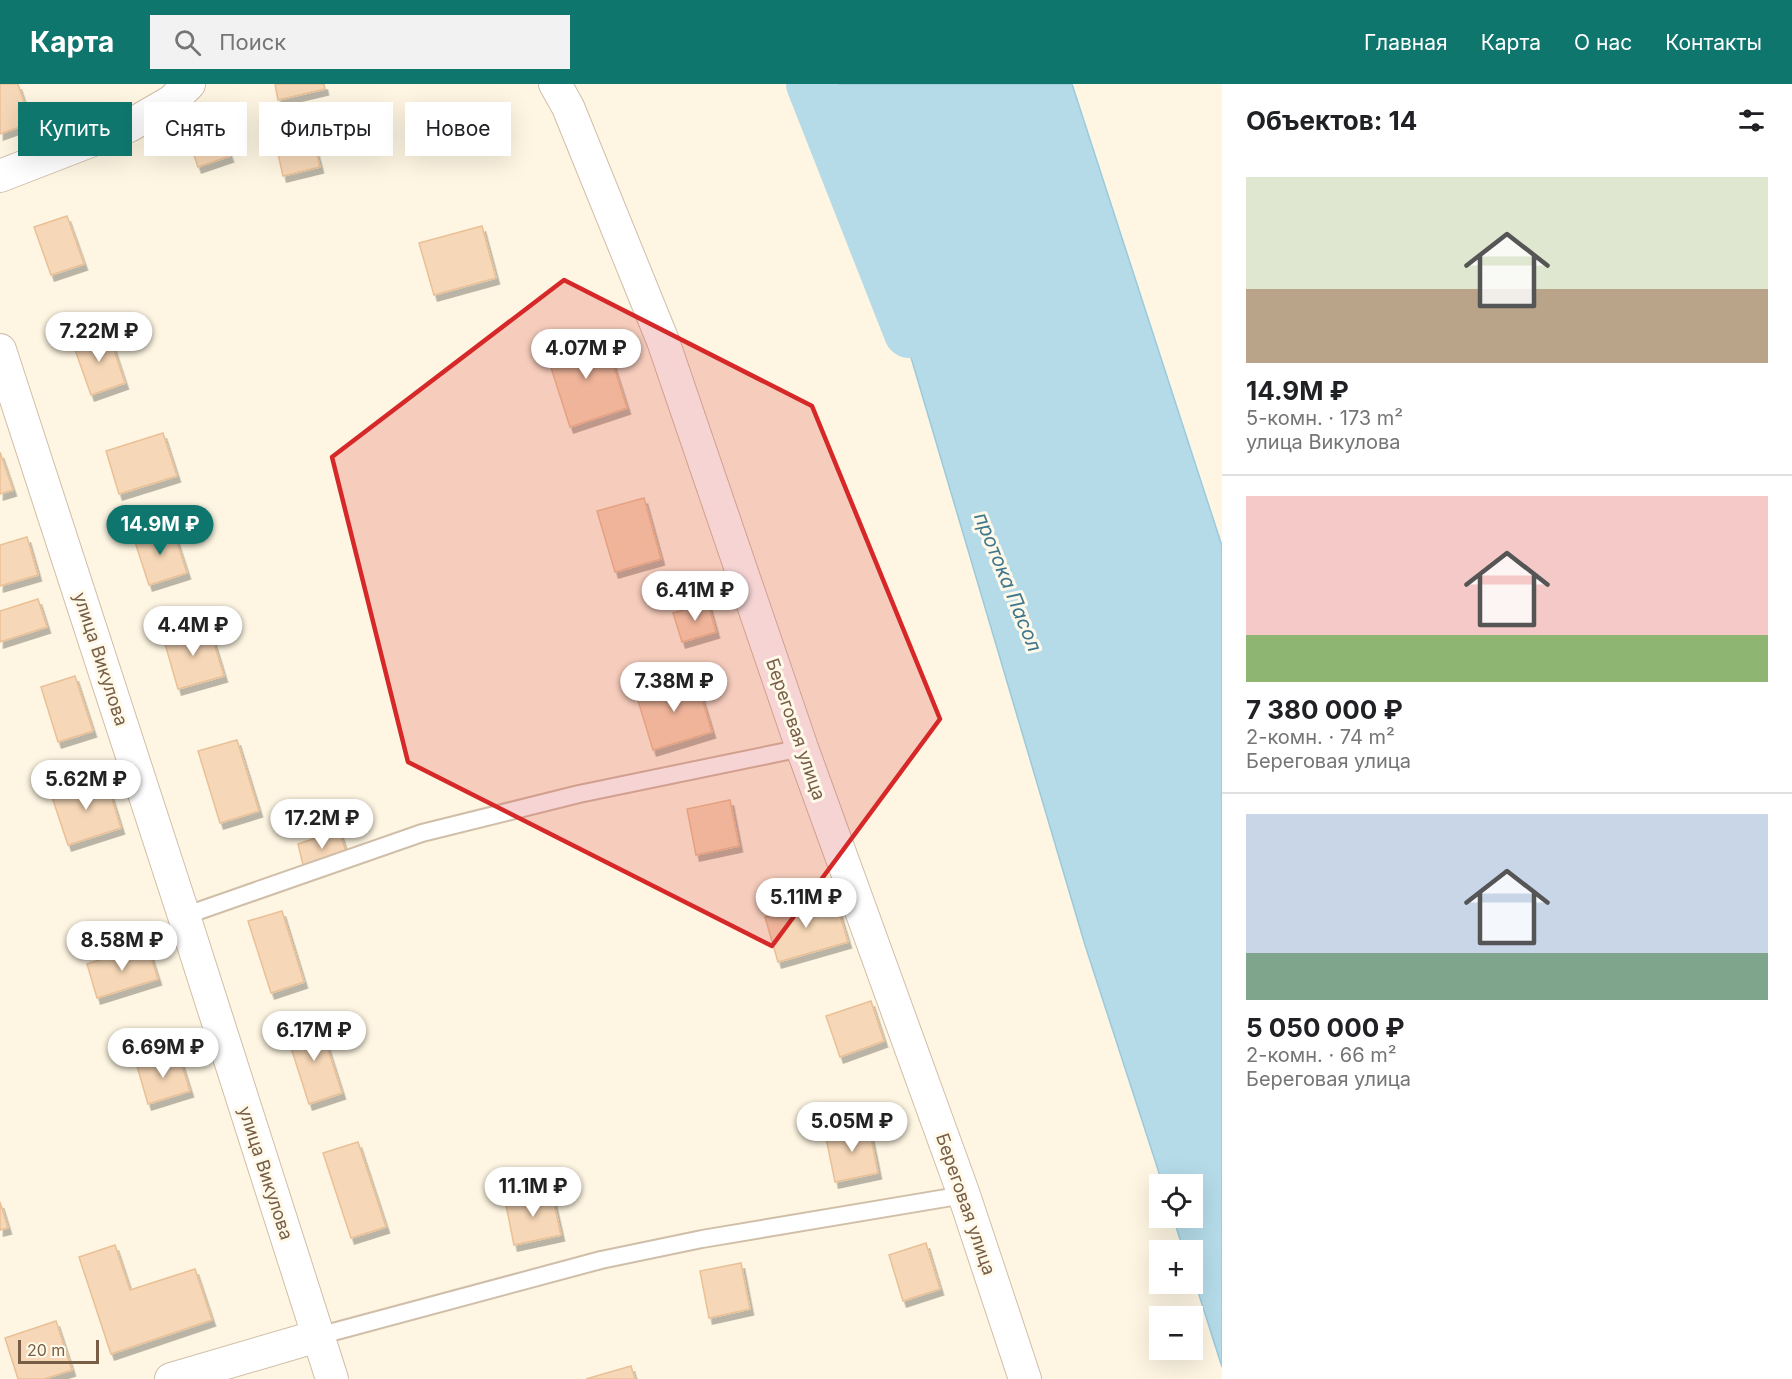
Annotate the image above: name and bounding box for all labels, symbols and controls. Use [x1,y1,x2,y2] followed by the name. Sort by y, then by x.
[150,15,570,69] search box
[30,25,114,59] text: Карта
[171,26,204,59] icon: search
[219,29,286,55] text: Поиск
[1364,30,1448,55] text: Главная
[1481,30,1541,55] text: Карта
[1574,30,1632,55] text: О нас
[1665,30,1762,55] text: Контакты
[18,102,132,156] chip: Купить
[144,102,247,156] chip: Снять
[259,102,393,156] chip: Фильтры
[405,102,511,156] chip: Новое
[1735,104,1768,137] icon: filters
[1246,105,1417,136] text: Объектов: 14
[1453,216,1561,324] icon: home
[44,312,154,363] pin: 7.22M ₽
[59,319,139,343] text: 7.22M ₽
[531,329,641,380] pin: 4.07M ₽
[545,336,627,360] text: 4.07M ₽
[1246,375,1349,406] text: 14.9M ₽
[1246,406,1403,430] text: 5-комн. · 173 m²
[1246,430,1401,454] text: улица Викулова
[105,505,215,556] pin: 14.9M ₽
[969,509,1047,655] water label: протока Пасол
[120,512,200,536] text: 14.9M ₽
[1453,535,1561,643] icon: home
[640,571,750,622] pin: 6.41M ₽
[656,578,734,602] text: 6.41M ₽
[70,590,132,728] street label: улица Викулова
[144,606,242,657] pin: 4.4M ₽
[157,613,229,637] text: 4.4M ₽
[762,655,830,803] street label: Береговая улица
[619,662,729,713] pin: 7.38M ₽
[634,669,714,693] text: 7.38M ₽
[1246,694,1403,725] text: 7 380 000 ₽
[1246,725,1395,749] text: 2-комн. · 74 m²
[1246,749,1411,773] text: Береговая улица
[31,760,141,811] pin: 5.62M ₽
[45,767,127,791] text: 5.62M ₽
[267,799,377,850] pin: 17.2M ₽
[284,806,360,830] text: 17.2M ₽
[1453,853,1561,961] icon: home
[751,878,861,929] pin: 5.11M ₽
[770,885,842,909] text: 5.11M ₽
[67,921,177,972] pin: 8.58M ₽
[80,928,164,952] text: 8.58M ₽
[259,1011,369,1062] pin: 6.17M ₽
[1246,1012,1405,1043] text: 5 050 000 ₽
[276,1018,352,1042] text: 6.17M ₽
[108,1028,218,1079] pin: 6.69M ₽
[122,1035,204,1059] text: 6.69M ₽
[1246,1043,1397,1067] text: 2-комн. · 66 m²
[1246,1067,1411,1091] text: Береговая улица
[797,1102,907,1153] pin: 5.05M ₽
[235,1104,297,1242] street label: улица Викулова
[811,1109,893,1133] text: 5.05M ₽
[932,1130,1000,1278] street label: Береговая улица
[478,1167,588,1218] pin: 11.1M ₽
[499,1174,567,1198] text: 11.1M ₽
[1149,1174,1203,1360] map controls
[1149,1174,1203,1228] button: locate
[1149,1240,1203,1294] button: +
[1149,1306,1203,1360] button: −
[18,1337,99,1364] scale bar
[27,1340,65,1360] text: 20 m

